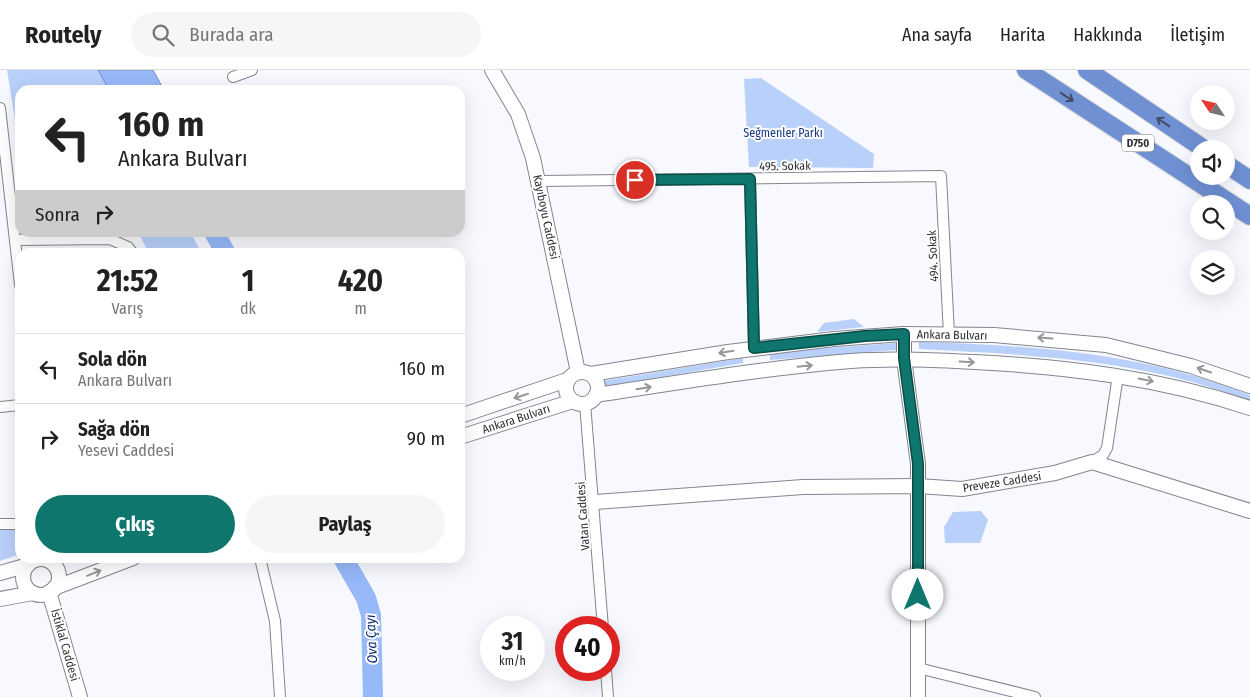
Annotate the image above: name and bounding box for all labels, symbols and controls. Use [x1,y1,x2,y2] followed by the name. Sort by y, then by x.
[131,12,481,57] search box
[25,21,101,49] text: Routely
[149,21,177,49] icon: search
[189,23,274,46] text: Burada ara
[902,24,972,46] text: Ana sayfa
[1000,24,1045,46] text: Harita
[1073,24,1142,46] text: Hakkında
[1170,24,1225,46] text: İletişim
[1190,85,1235,130] north arrow
[1190,85,1235,295] map controls
[1059,92,1073,102] one-way arrow
[118,103,204,145] text: 160 m
[35,105,100,170] icon: left
[1157,116,1171,126] one-way arrow
[743,126,823,140] park label: Seğmenler Parkı
[1122,134,1154,152] road number: D750
[1190,140,1235,185] button: sound
[118,145,247,172] text: Ankara Bulvarı
[614,159,656,201] pin
[759,159,811,173] street label: 495. Sokak
[621,166,649,194] icon: arrive
[530,173,562,261] street label: Kayıboyu Caddesi
[1190,195,1235,240] button: search
[90,200,118,228] icon: right
[35,203,80,226] text: Sonra
[925,229,941,282] street label: 494. Sokak
[1190,250,1235,295] button: layers
[97,263,158,299] text: 21:52
[242,263,254,299] text: 1
[338,263,383,299] text: 420
[112,299,143,318] text: Varış
[240,299,256,318] text: dk
[354,299,367,318] text: m
[917,327,987,343] street label: Ankara Bulvarı
[1038,334,1054,343] one-way arrow
[719,347,735,357] one-way arrow
[78,348,147,371] text: Sola dön
[35,355,63,383] icon: left
[399,357,445,380] text: 160 m
[959,357,975,366] one-way arrow
[797,361,813,371] one-way arrow
[1197,365,1212,374] one-way arrow
[78,371,172,390] text: Ankara Bulvarı
[1138,376,1154,386] one-way arrow
[636,382,652,392] one-way arrow
[513,392,529,401] one-way arrow
[480,401,552,437] street label: Ankara Bulvarı
[78,418,150,441] text: Sağa dön
[35,425,63,453] icon: right
[407,427,445,450] text: 90 m
[78,441,174,460] text: Yesevi Caddesi
[962,469,1042,495] street label: Preveze Caddesi
[574,481,592,551] street label: Vatan Caddesi
[35,495,235,553] button: Çıkış
[245,495,445,553] button: Paylaş
[86,568,101,577] one-way arrow
[891,568,943,620] position arrow
[48,607,83,683] street label: İstiklal Caddesi
[362,614,381,664] water label: Ova Çayı
[555,616,620,681] speed limit sign: 40
[502,627,523,657] text: 31
[499,654,526,668] text: km/h

